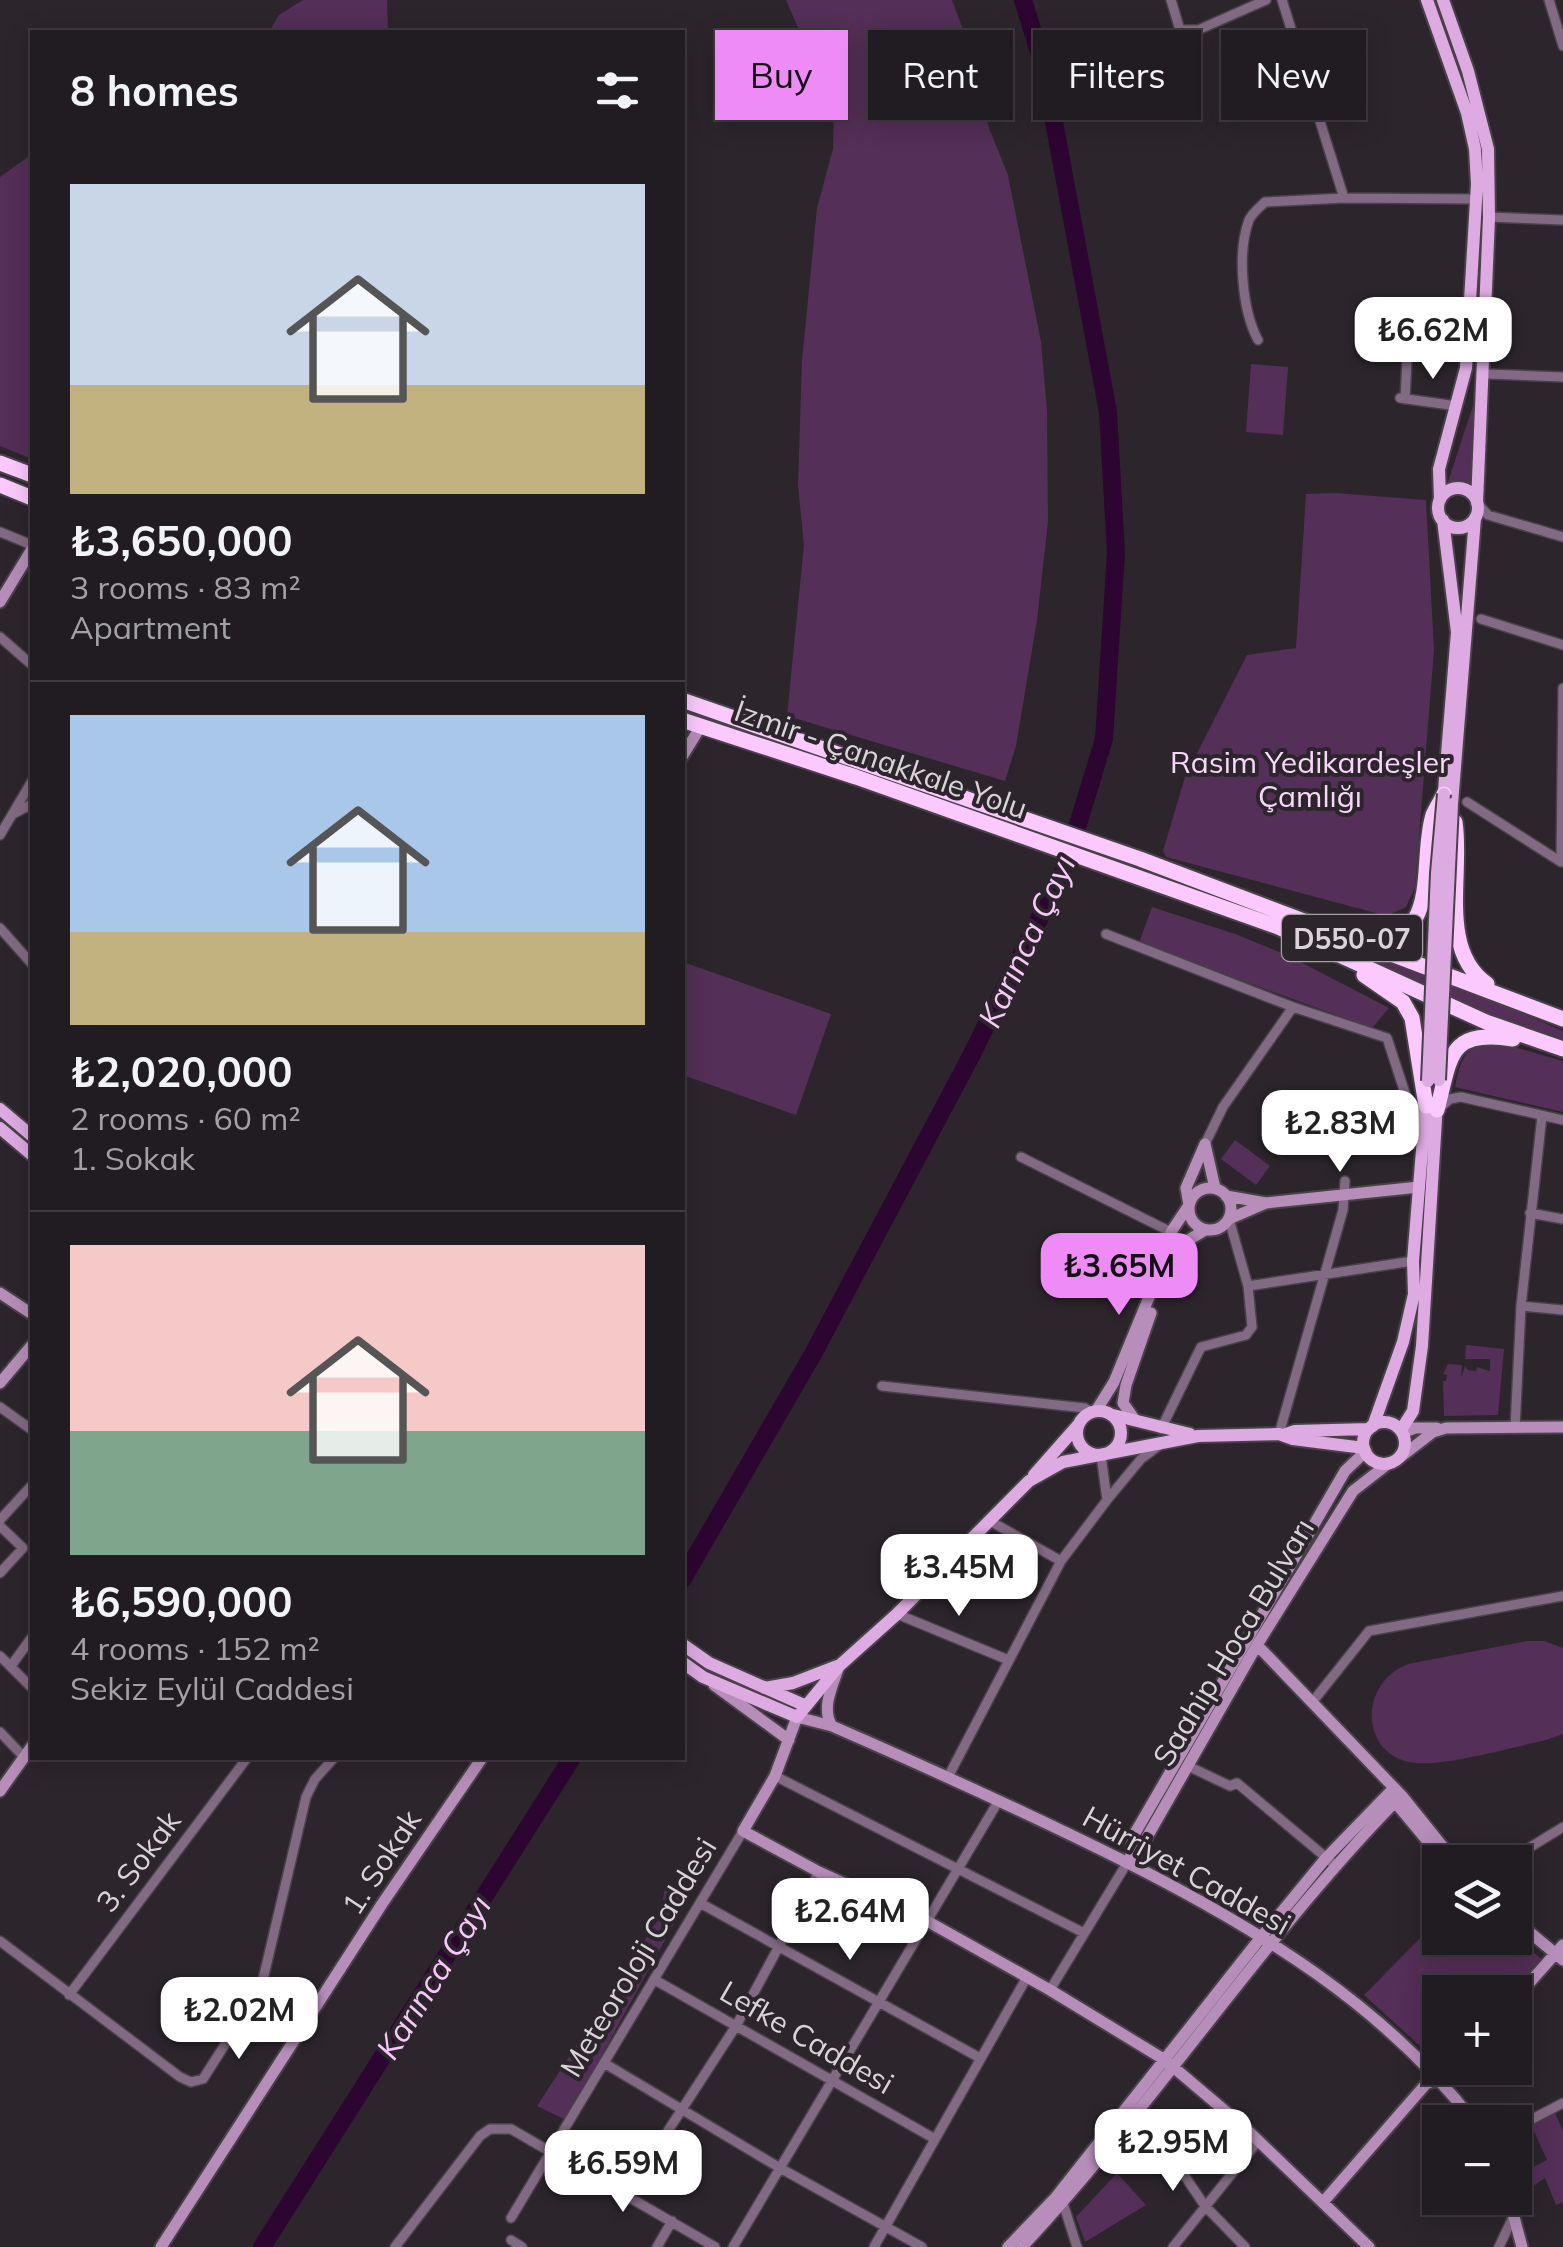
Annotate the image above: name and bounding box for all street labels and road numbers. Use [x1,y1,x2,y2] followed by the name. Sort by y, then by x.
[730,691,1032,827] street label: İzmir - Çanakkale Yolu
[1282,915,1422,961] road number: D550-07
[1144,1511,1322,1773] street label: Saahip Hoca Bulvarı
[1076,1797,1298,1943] street label: Hürriyet Caddesi
[88,1802,189,1919] street label: 3. Sokak
[333,1802,429,1922] street label: 1. Sokak
[552,1830,724,2084] street label: Meteoroloji Caddesi
[713,1972,901,2102] street label: Lefke Caddesi

